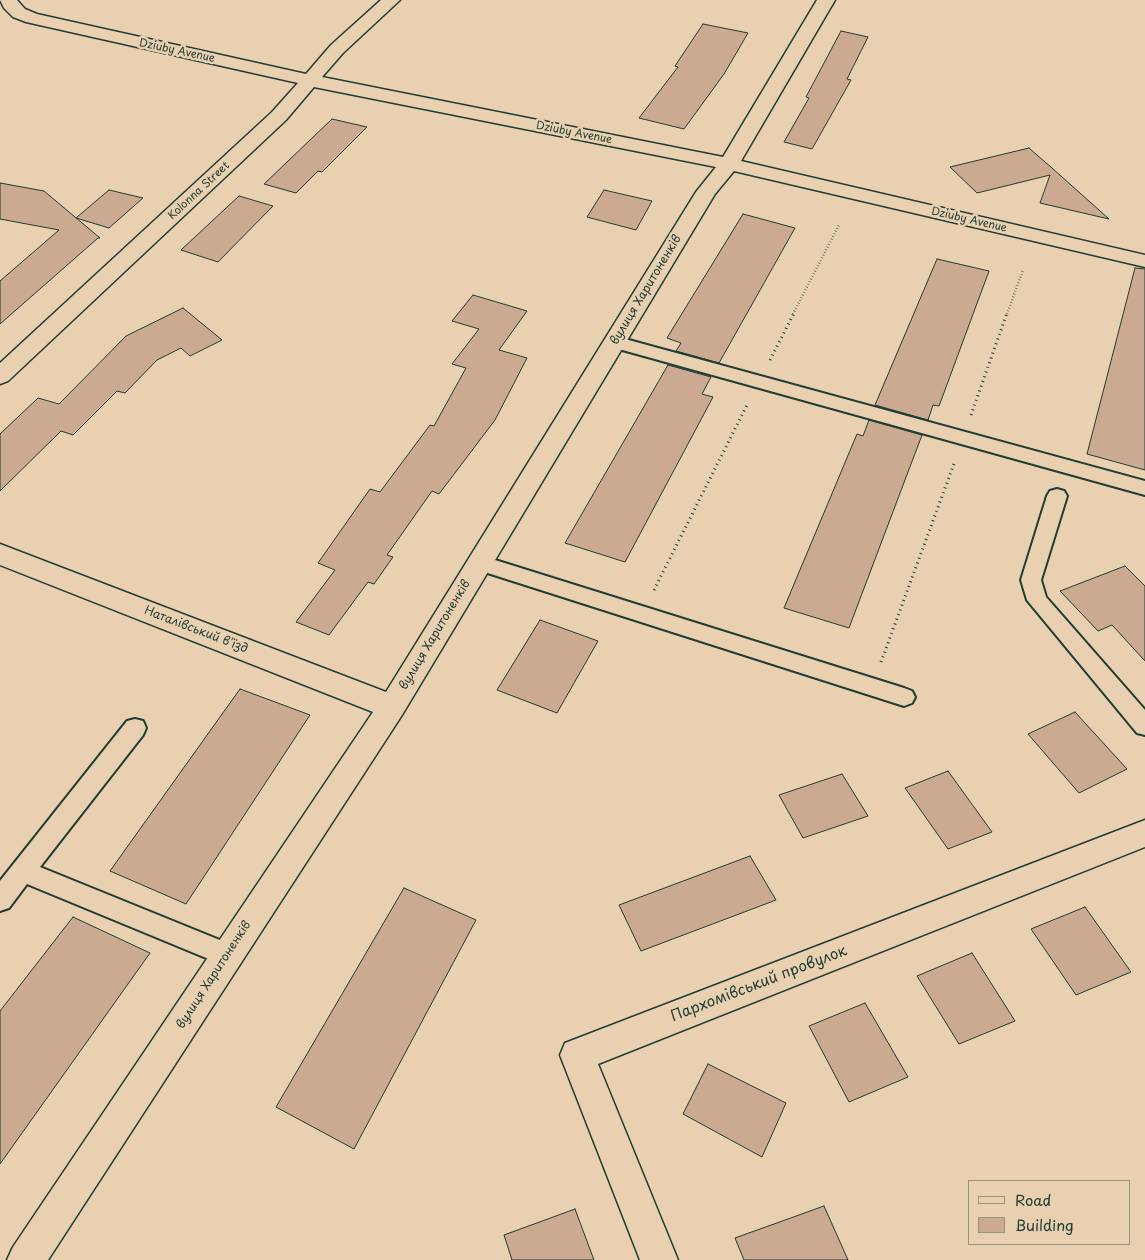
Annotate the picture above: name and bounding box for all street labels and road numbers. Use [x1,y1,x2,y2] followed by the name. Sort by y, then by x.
[138,37,216,65] street label: Dziuby Avenue
[535,119,613,147] street label: Dziuby Avenue
[166,159,232,223] street label: Kolonna Street
[930,205,1008,235] street label: Dziuby Avenue
[607,232,685,348] street label: вулиця Харитоненків
[396,577,474,693] street label: вулиця Харитоненків
[142,604,250,656] street label: Наталівський в'їзд
[174,918,254,1032] street label: вулиця Харитоненків
[668,942,850,1026] street label: Пархомівський провулок

